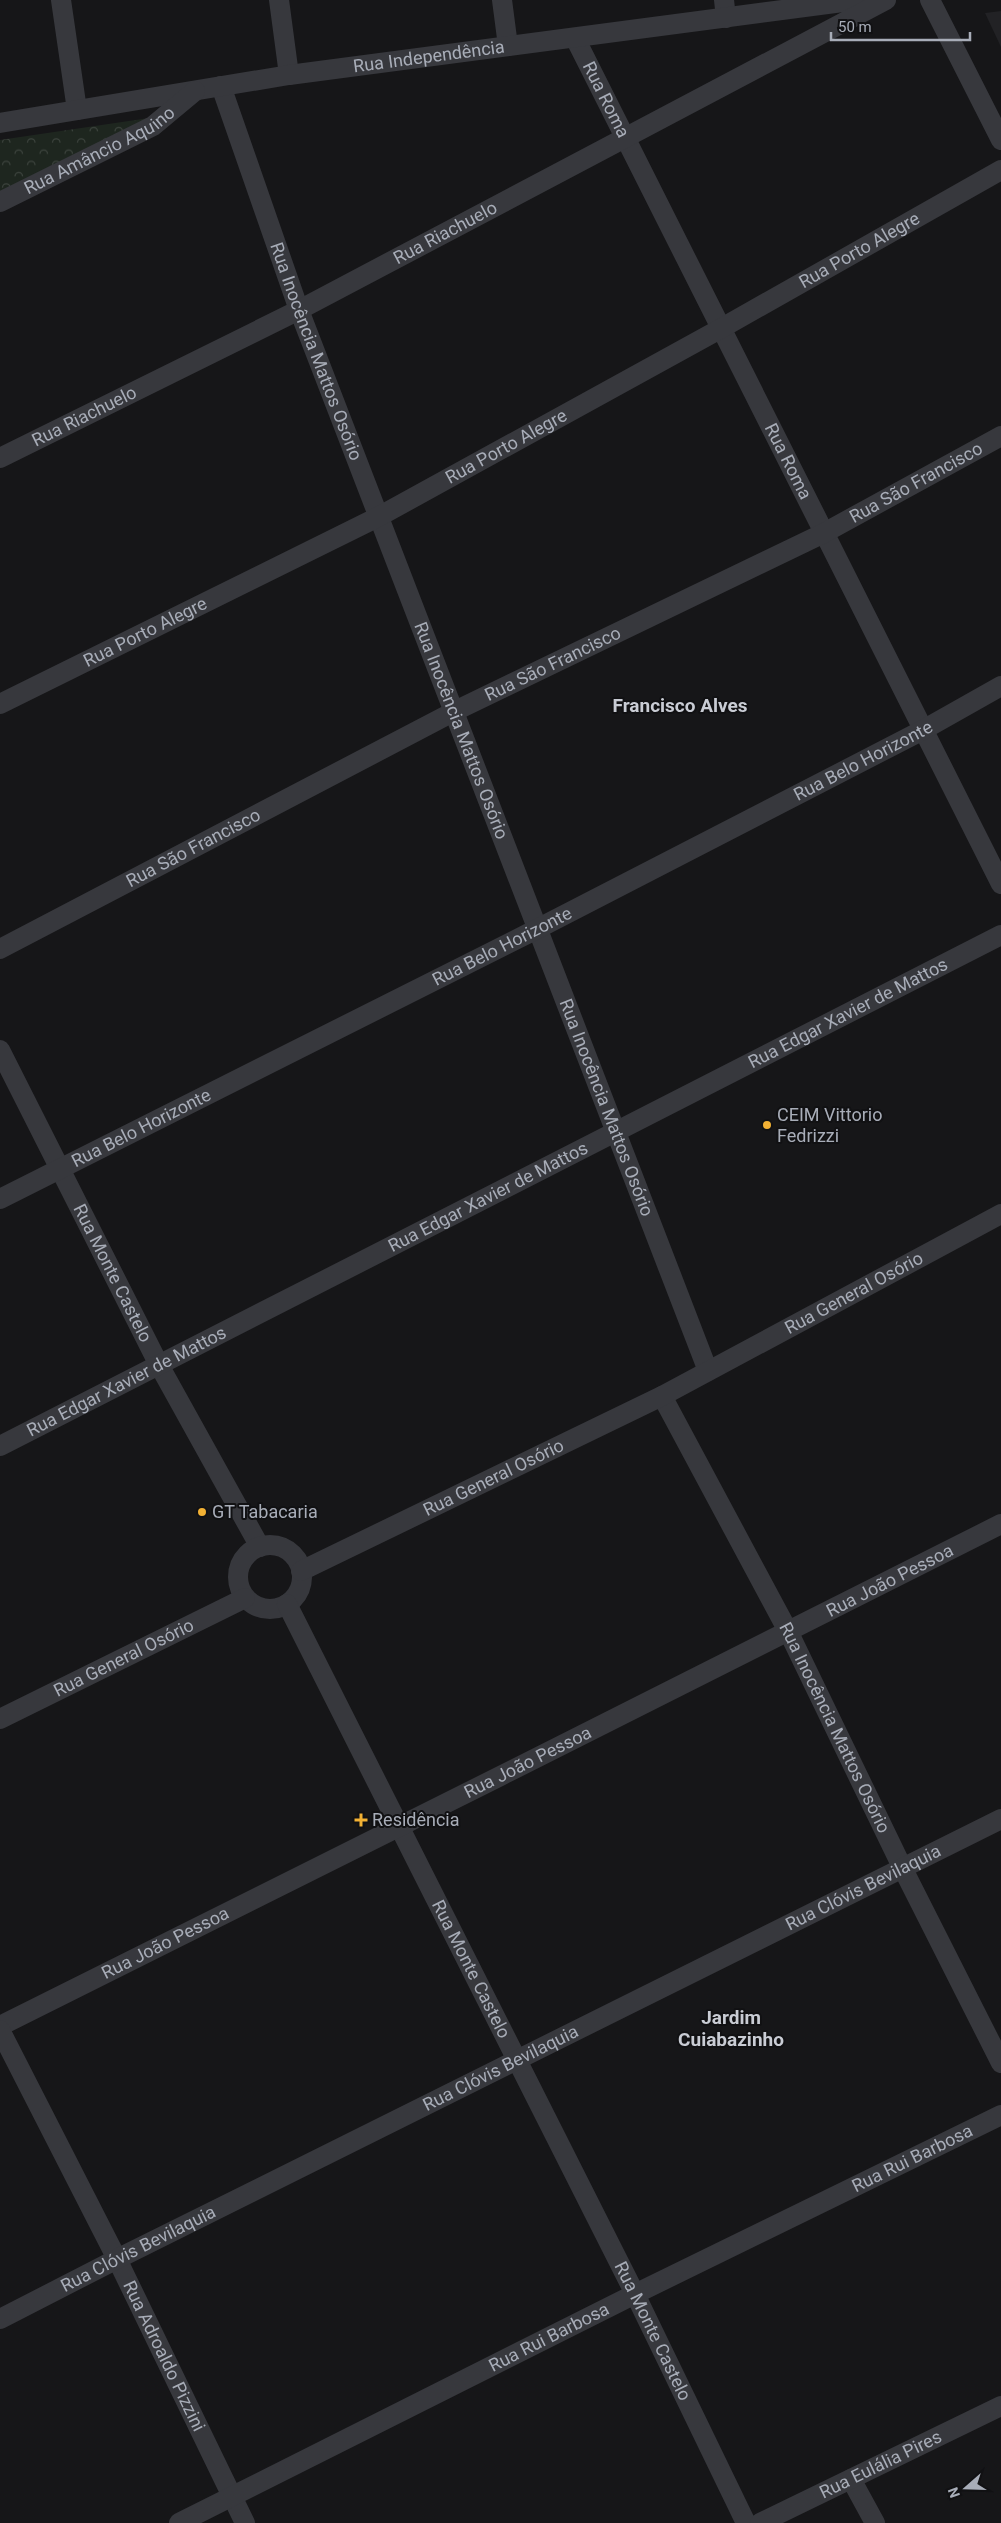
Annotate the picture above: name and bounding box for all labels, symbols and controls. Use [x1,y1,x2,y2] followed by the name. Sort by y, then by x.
[831,10,970,42] scale bar
[838,18,872,36] text: 50 m
[352,36,506,76] street label: Rua Independência
[579,58,634,141] street label: Rua Roma
[20,102,179,198] street label: Rua Amâncio Aquino
[390,196,500,268] street label: Rua Riachuelo
[795,207,923,292] street label: Rua Porto Alegre
[266,239,367,463] street label: Rua Inocência Mattos Osório
[28,381,140,451] street label: Rua Riachuelo
[442,404,570,488] street label: Rua Porto Alegre
[761,420,816,503] street label: Rua Roma
[846,437,986,527] street label: Rua São Francisco
[80,592,210,671] street label: Rua Porto Alegre
[410,619,513,842] street label: Rua Inocência Mattos Osório
[481,622,624,705] street label: Rua São Francisco
[612,694,748,717] district label: Francisco Alves
[790,716,936,805] street label: Rua Belo Horizonte
[122,804,264,891] street label: Rua São Francisco
[429,902,575,990] street label: Rua Belo Horizonte
[744,953,951,1072] street label: Rua Edgar Xavier de Mattos
[556,996,658,1219] street label: Rua Inocência Mattos Osório
[68,1084,214,1171] street label: Rua Belo Horizonte
[777,1104,882,1146] place label: CEIM Vittorio Fedrizzi
[761,1119,773,1131] marker: CEIM Vittorio Fedrizzi
[385,1137,591,1256] street label: Rua Edgar Xavier de Mattos
[69,1200,157,1346] street label: Rua Monte Castelo
[781,1247,926,1338] street label: Rua General Osório
[23,1321,229,1441] street label: Rua Edgar Xavier de Mattos
[420,1434,567,1520] street label: Rua General Osório
[212,1501,318,1522] place label: GT Tabacaria
[196,1506,208,1518] marker: GT Tabacaria
[823,1539,957,1621] street label: Rua João Pessoa
[50,1614,197,1701] street label: Rua General Osório
[775,1619,895,1836] street label: Rua Inocência Mattos Osório
[460,1721,595,1802] street label: Rua João Pessoa
[372,1809,460,1830] place label: Residência
[354,1813,368,1827] marker: Residência
[782,1840,944,1935] street label: Rua Clóvis Bevilaquia
[428,1896,515,2042] street label: Rua Monte Castelo
[98,1902,232,1983] street label: Rua João Pessoa
[678,2006,784,2051] district label: Jardim Cuiabazinho
[419,2020,581,2115] street label: Rua Clóvis Bevilaquia
[848,2120,976,2196] street label: Rua Rui Barbosa
[57,2201,219,2296] street label: Rua Clóvis Bevilaquia
[610,2258,696,2404] street label: Rua Monte Castelo
[119,2277,210,2435] street label: Rua Adroaldo Pizzini
[485,2298,612,2376] street label: Rua Rui Barbosa
[816,2426,945,2503] street label: Rua Eulália Pires
[941,2463,991,2513] north arrow
[945,2485,963,2500] text: N

